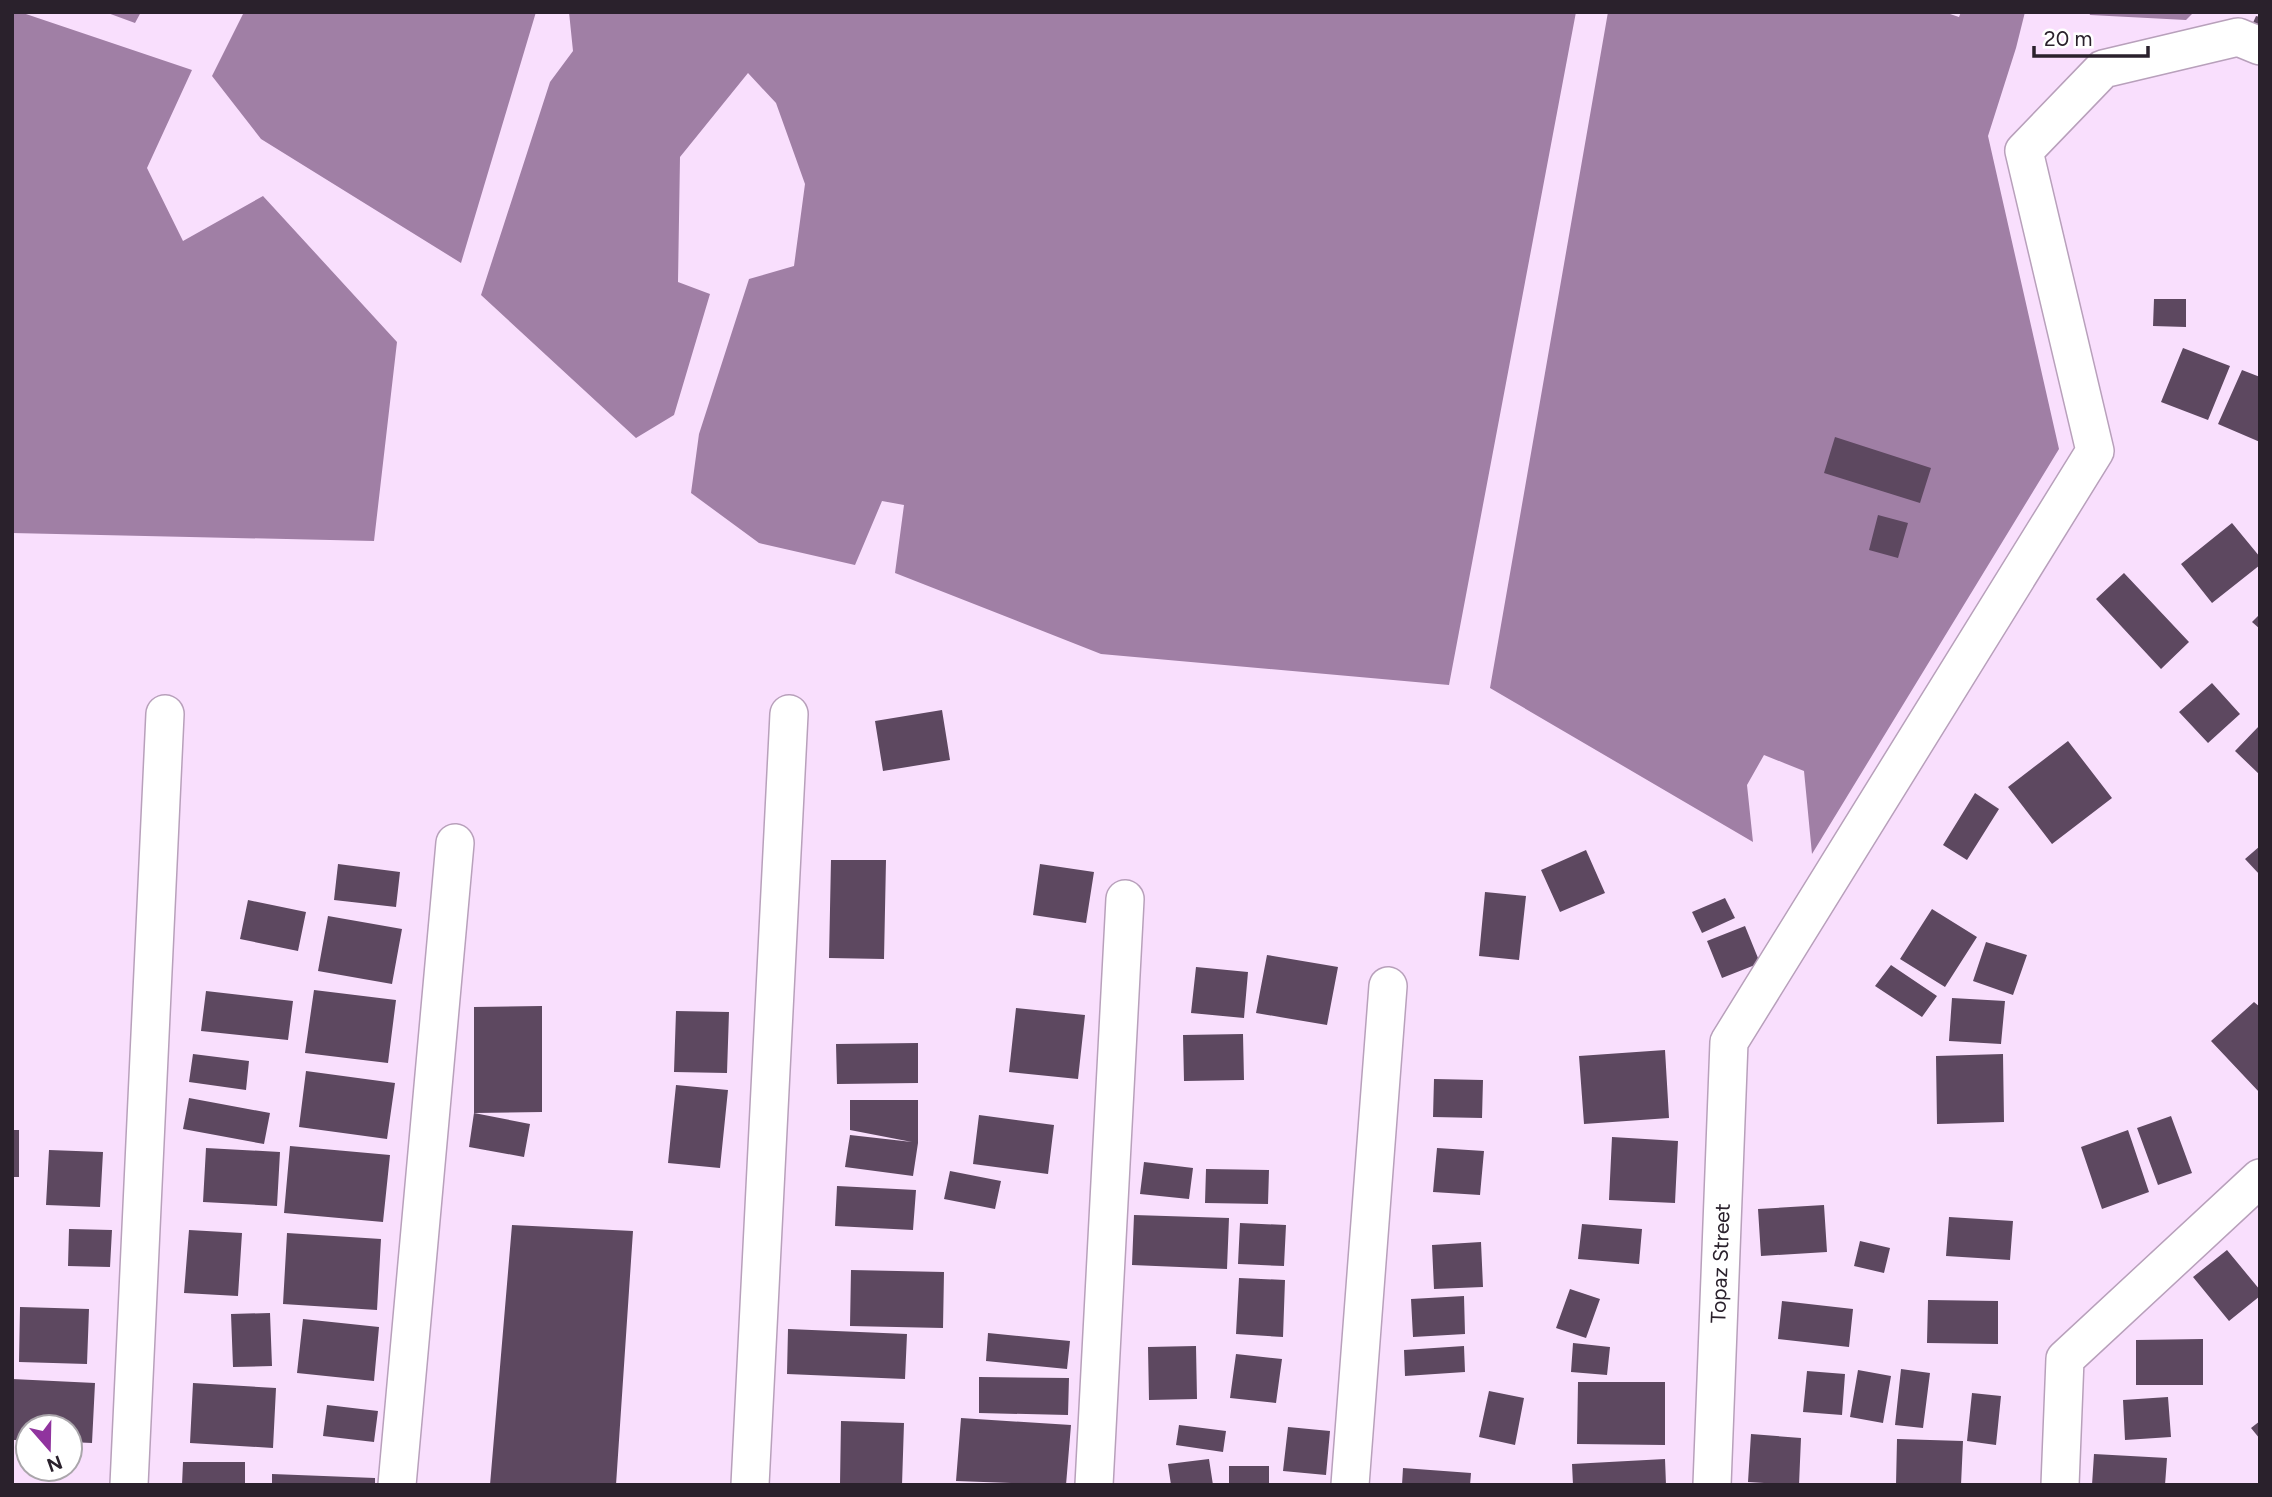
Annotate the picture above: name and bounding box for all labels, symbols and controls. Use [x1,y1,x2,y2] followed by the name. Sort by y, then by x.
[2034,14,2148,58] scale bar
[2044,26,2092,51] text: 20 m
[1705,1203,1735,1324] street label: Topaz Street
[14,1413,84,1483] north arrow
[44,1450,65,1477] text: N

